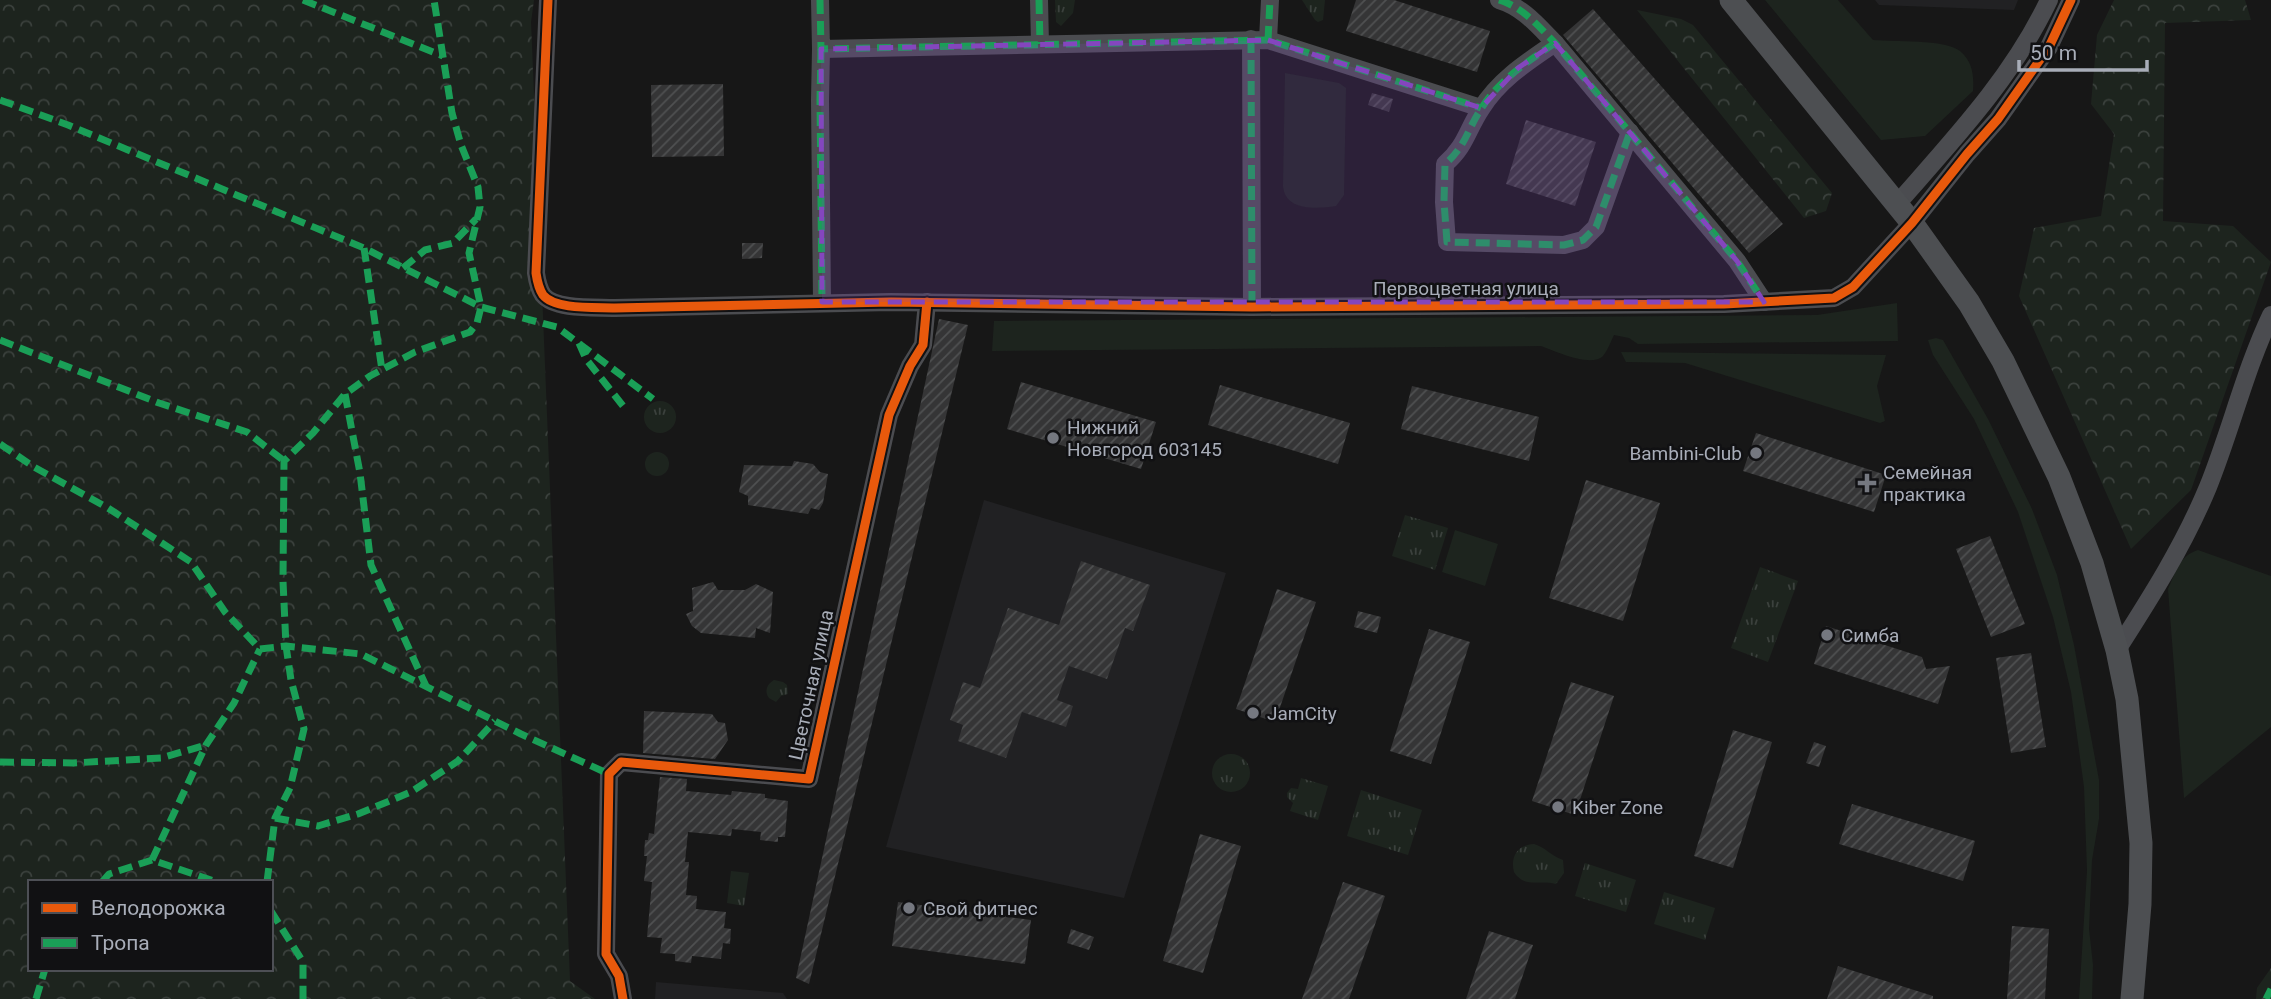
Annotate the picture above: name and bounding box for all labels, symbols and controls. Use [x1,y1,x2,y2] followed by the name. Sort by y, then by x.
[2019,28,2147,72] scale bar
[2030,41,2077,65] text: 50 m
[1373,277,1559,300] street label: Первоцветная улица
[1067,416,1222,461] place label: Нижний Новгород 603145
[1045,430,1061,446] marker: Нижний Новгород 603145
[1629,442,1742,465] place label: Bambini-Club
[1748,445,1764,461] marker: Bambini-Club
[1883,461,1972,506] place label: Семейная практика
[1857,473,1877,493] marker: Семейная практика
[784,608,838,762] street label: Цветочная улица
[1841,624,1899,647] place label: Симба
[1819,627,1835,643] marker: Симба
[1267,702,1337,725] place label: JamCity
[1245,705,1261,721] marker: JamCity
[1572,796,1663,819] place label: Kiber Zone
[1550,799,1566,815] marker: Kiber Zone
[28,880,273,971] legend
[91,896,226,920] text: Велодорожка
[923,897,1038,920] place label: Свой фитнес
[901,900,917,916] marker: Свой фитнес
[91,931,150,955] text: Тропа

